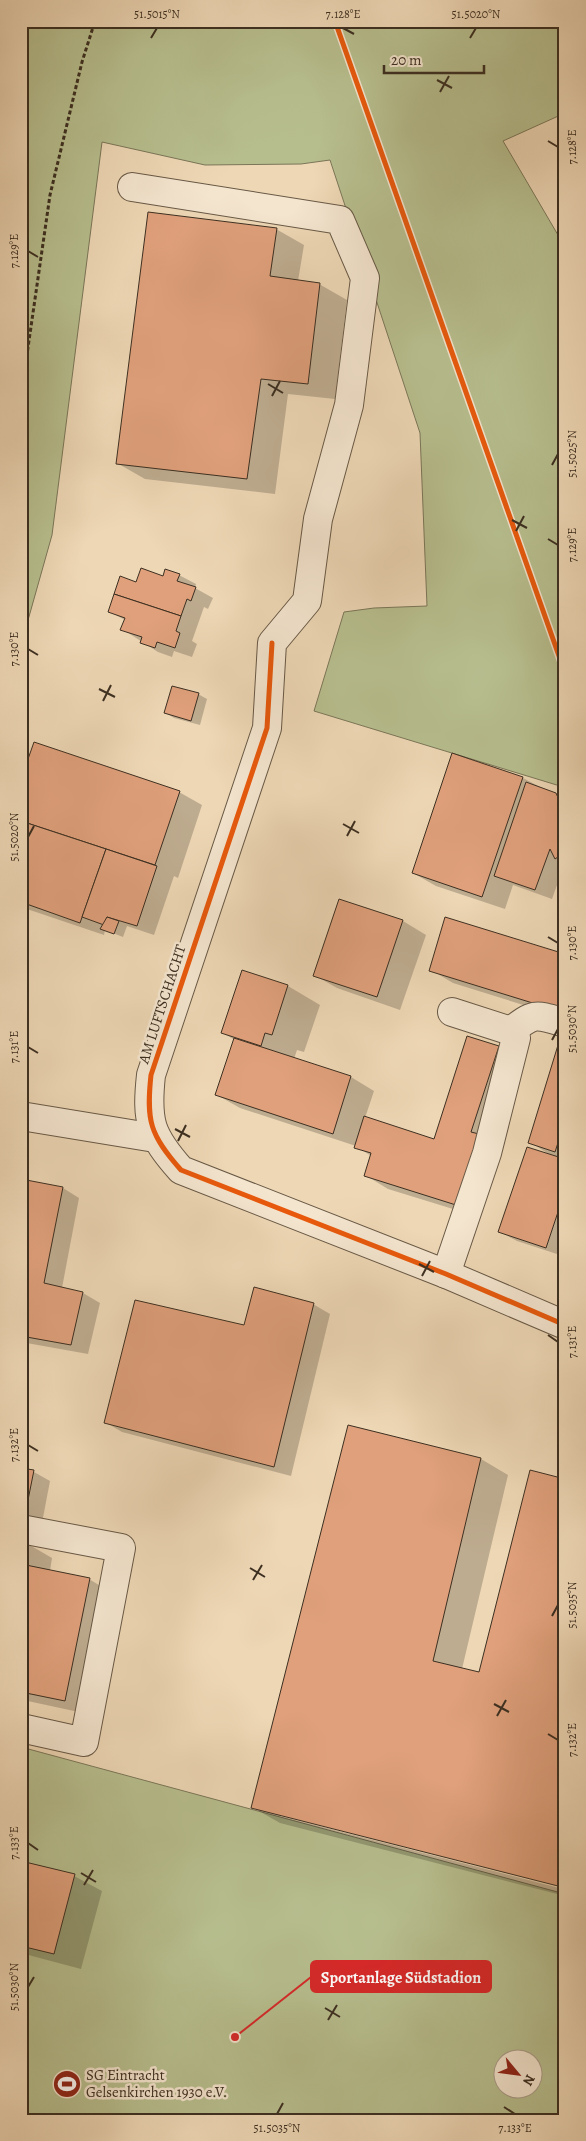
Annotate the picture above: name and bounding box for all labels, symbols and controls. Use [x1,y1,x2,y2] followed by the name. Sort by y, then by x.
[134,6,180,22] text: 51.5015°N
[325,6,361,22] text: 7.128°E
[452,6,501,22] text: 51.5020°N
[384,42,484,74] scale bar
[391,50,422,70] text: 20 m
[564,129,580,165] text: 7.128°E
[6,234,22,268] text: 7.129°E
[564,430,580,478] text: 51.5025°N
[564,528,580,562] text: 7.129°E
[6,632,22,666] text: 7.130°E
[6,812,22,861] text: 51.5020°N
[564,926,580,960] text: 7.130°E
[133,941,191,1067] street label: AM LUFTSCHACHT
[564,1005,580,1053] text: 51.5030°N
[6,1031,22,1063] text: 7.131°E
[564,1326,580,1358] text: 7.131°E
[6,1428,22,1462] text: 7.132°E
[564,1581,580,1628] text: 51.5035°N
[564,1723,580,1757] text: 7.132°E
[6,1826,22,1860] text: 7.133°E
[311,1961,491,1992] callout: Sportanlage Südstadion
[6,1963,22,2011] text: 51.5030°N
[321,1967,481,1989] text: Sportanlage Südstadion
[494,2048,544,2098] north arrow
[86,2065,227,2102] place label: SG Eintracht Gelsenkirchen 1930 e.V.
[52,2069,82,2099] sports icon: SG Eintracht Gelsenkirchen 1930 e.V.
[518,2071,540,2089] text: N
[254,2120,301,2136] text: 51.5035°N
[498,2120,532,2136] text: 7.133°E

